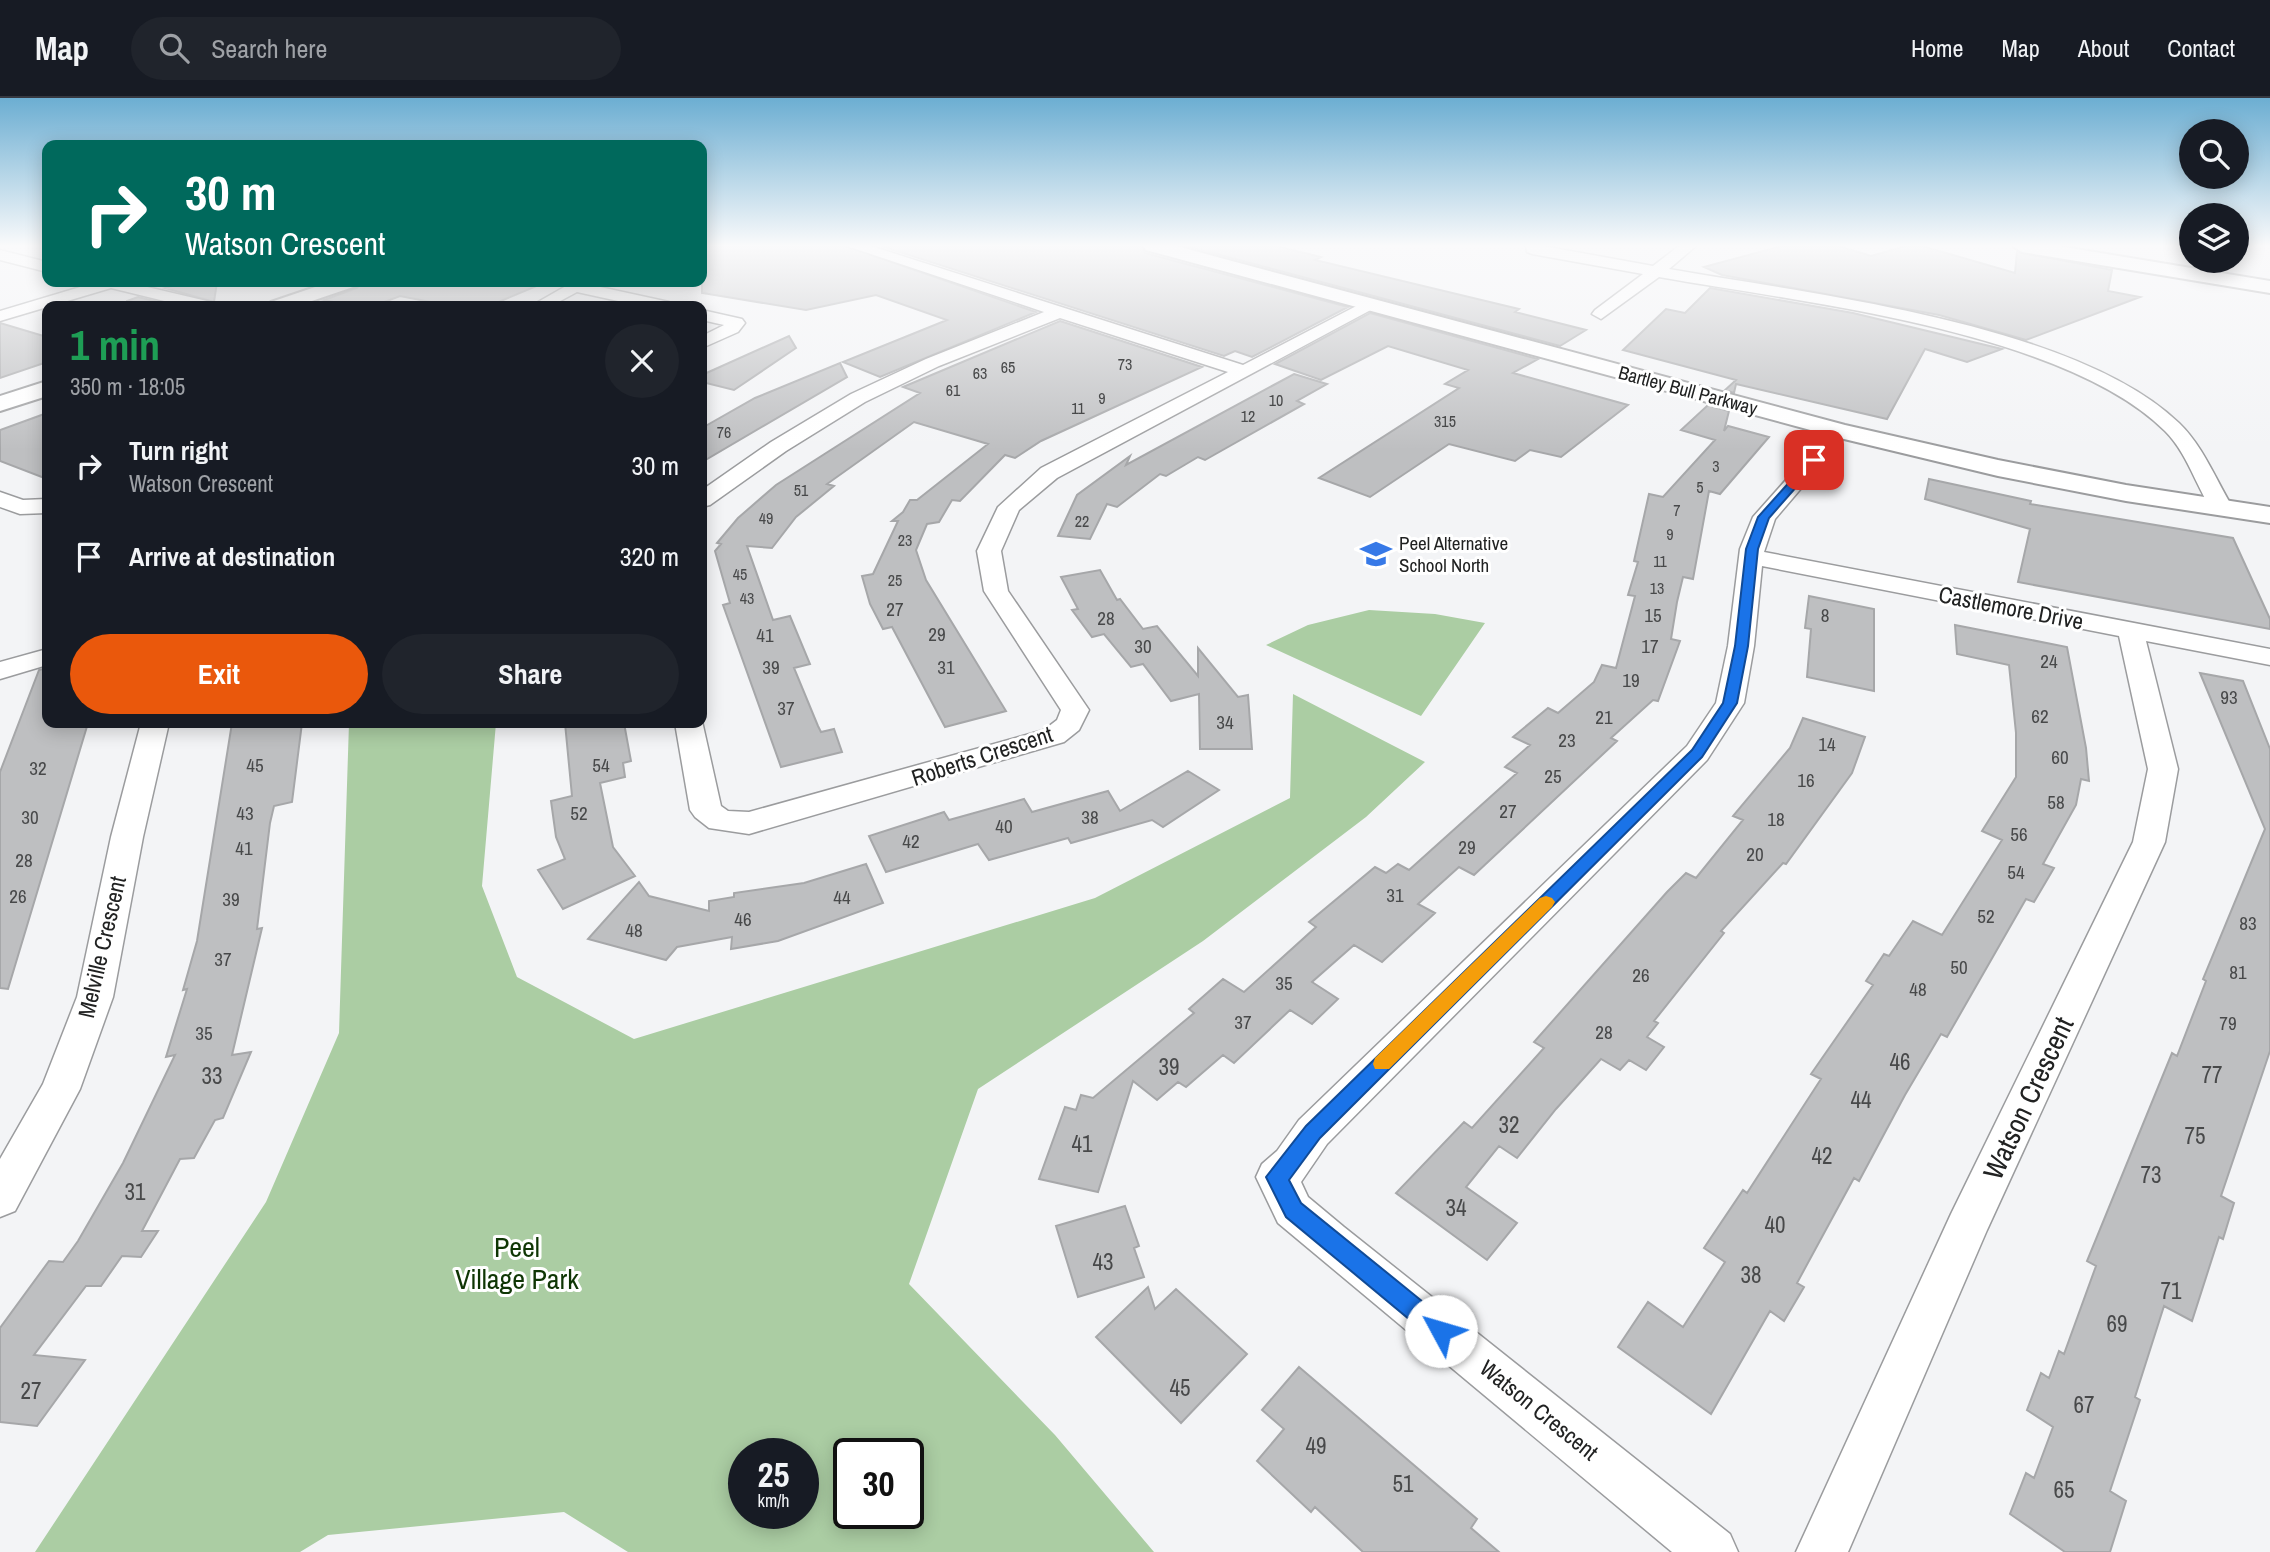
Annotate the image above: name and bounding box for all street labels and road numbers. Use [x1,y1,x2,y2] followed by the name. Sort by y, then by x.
[1616,359,1761,421] street label: Bartley Bull Parkway
[1936,578,2086,637] street label: Castlemore Drive
[907,718,1056,793] street label: Roberts Crescent
[70,873,133,1021] street label: Melville Crescent
[1974,1011,2082,1185] street label: Watson Crescent
[1474,1352,1605,1467] street label: Watson Crescent

